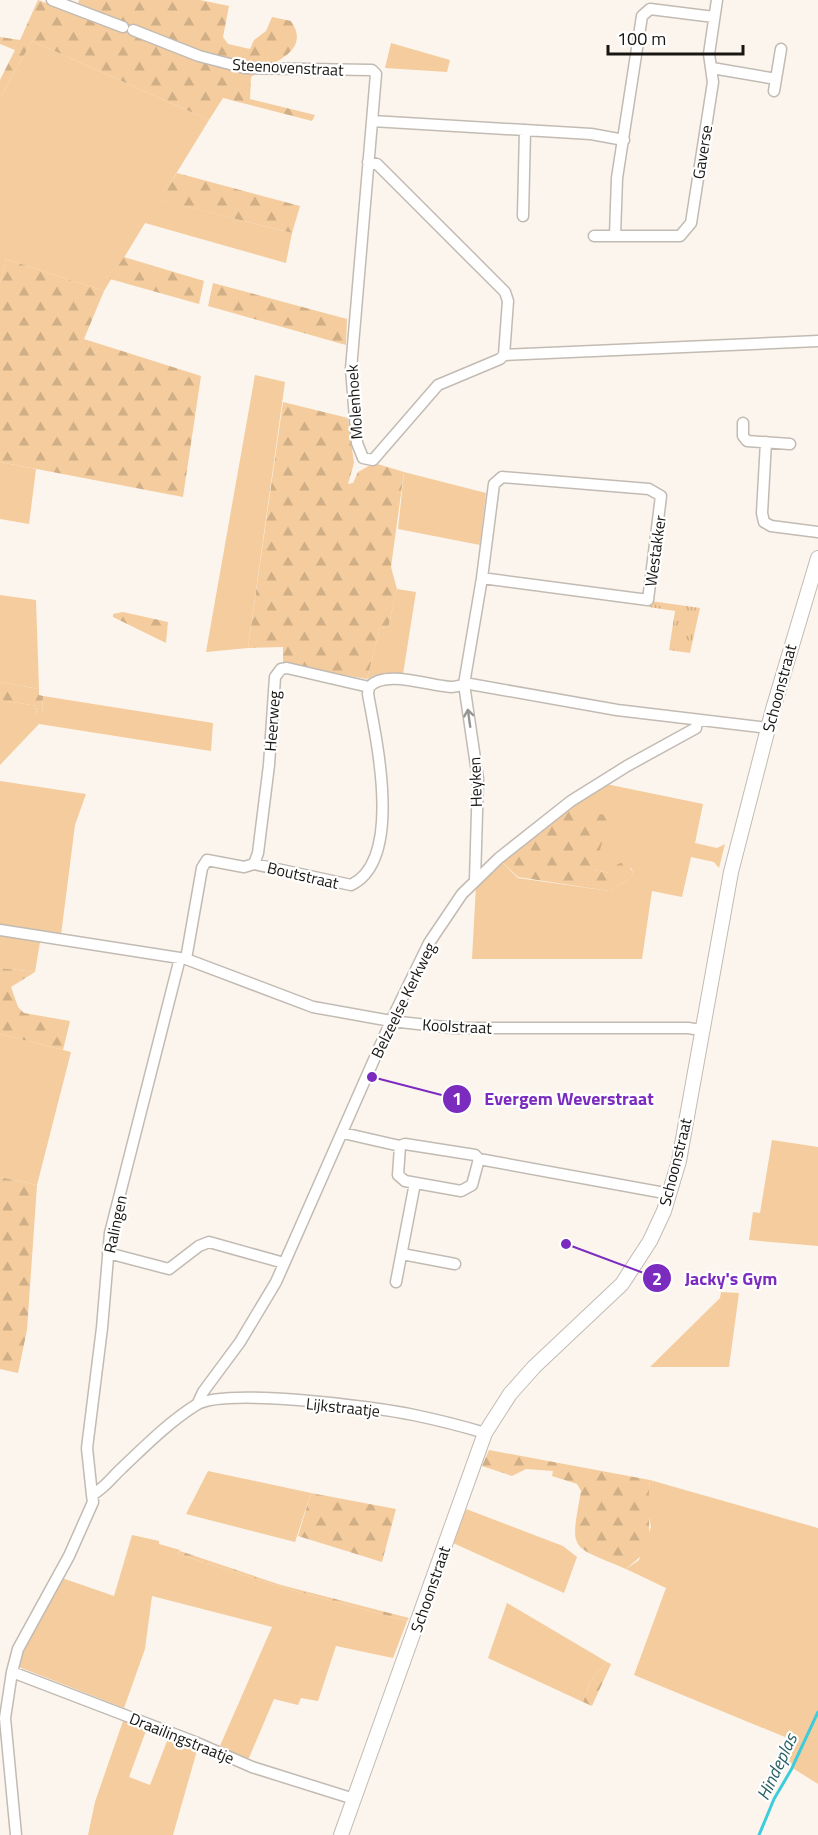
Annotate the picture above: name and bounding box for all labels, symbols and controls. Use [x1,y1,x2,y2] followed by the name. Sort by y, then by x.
[608,18,743,56] scale bar
[617,25,666,52] text: 100 m
[232,52,345,82] street label: Steenovenstraat
[686,123,718,181] street label: Gaverse
[339,363,369,440] street label: Molenhoek
[638,513,672,588] street label: Westakker
[756,641,802,735] street label: Schoonstraat
[258,690,286,752] street label: Heerweg
[463,708,474,728] one-way arrow
[462,756,488,808] street label: Heyken
[265,855,341,895] street label: Boutstraat
[365,938,441,1062] street label: Belzeelse Kerkweg
[422,1012,493,1040] street label: Koolstraat
[442,1081,666,1117] callout: Evergem Weverstraat
[452,1085,462,1112] text: 1
[484,1085,654,1112] text: Evergem Weverstraat
[652,1115,698,1209] street label: Schoonstraat
[97,1193,133,1255] street label: Ralingen
[642,1260,789,1296] callout: Jacky's Gym
[652,1265,662,1292] text: 2
[685,1265,777,1292] text: Jacky's Gym
[305,1391,381,1423] street label: Lijkstraatje
[404,1542,456,1635] street label: Schoonstraat
[126,1706,238,1770] street label: Draailingstraatje
[749,1728,804,1805] water label: Hindeplas

